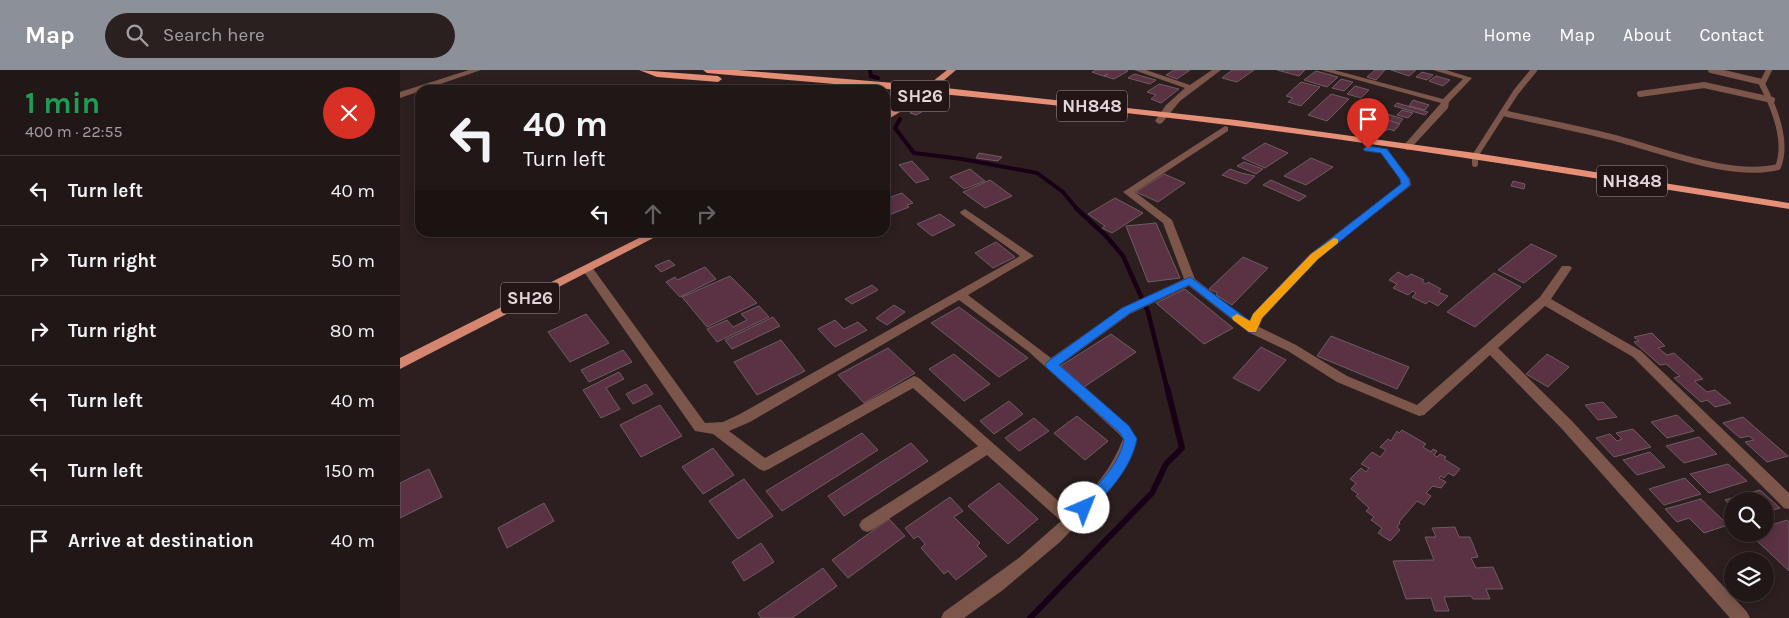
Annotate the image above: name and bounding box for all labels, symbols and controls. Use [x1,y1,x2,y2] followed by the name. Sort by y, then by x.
[105,13,455,58] search box
[25,21,75,49] text: Map
[123,21,151,49] icon: search
[163,24,265,46] text: Search here
[1483,24,1531,46] text: Home
[1559,24,1595,46] text: Map
[1623,24,1672,46] text: About
[1700,24,1764,46] text: Contact
[891,80,949,112] road number: SH26
[25,85,100,121] text: 1 min
[323,87,375,139] button: close
[1057,90,1127,122] road number: NH848
[1347,98,1389,149] pin
[523,104,608,145] text: 40 m
[440,105,505,170] icon: left
[1354,105,1382,133] icon: arrive
[25,122,122,141] text: 400 m · 22:55
[523,146,606,172] text: Turn left
[1597,165,1667,196] road number: NH848
[25,177,53,205] icon: left
[68,180,143,202] text: Turn left
[331,180,375,202] text: 40 m
[586,200,614,228] icon: left
[639,200,667,228] icon: ahead
[692,200,720,228] icon: right
[25,247,53,275] icon: right
[68,250,157,272] text: Turn right
[331,250,375,272] text: 50 m
[501,282,559,314] road number: SH26
[25,317,53,345] icon: right
[68,320,157,342] text: Turn right
[330,320,375,342] text: 80 m
[25,387,53,415] icon: left
[68,390,143,412] text: Turn left
[331,390,375,412] text: 40 m
[25,457,53,485] icon: left
[68,460,143,482] text: Turn left
[324,460,375,482] text: 150 m
[1057,481,1109,533] position arrow
[1724,492,1774,602] map controls
[1724,492,1774,542] button: search
[25,527,53,555] icon: arrive
[68,530,254,552] text: Arrive at destination
[331,530,375,552] text: 40 m
[1724,552,1774,602] button: layers

